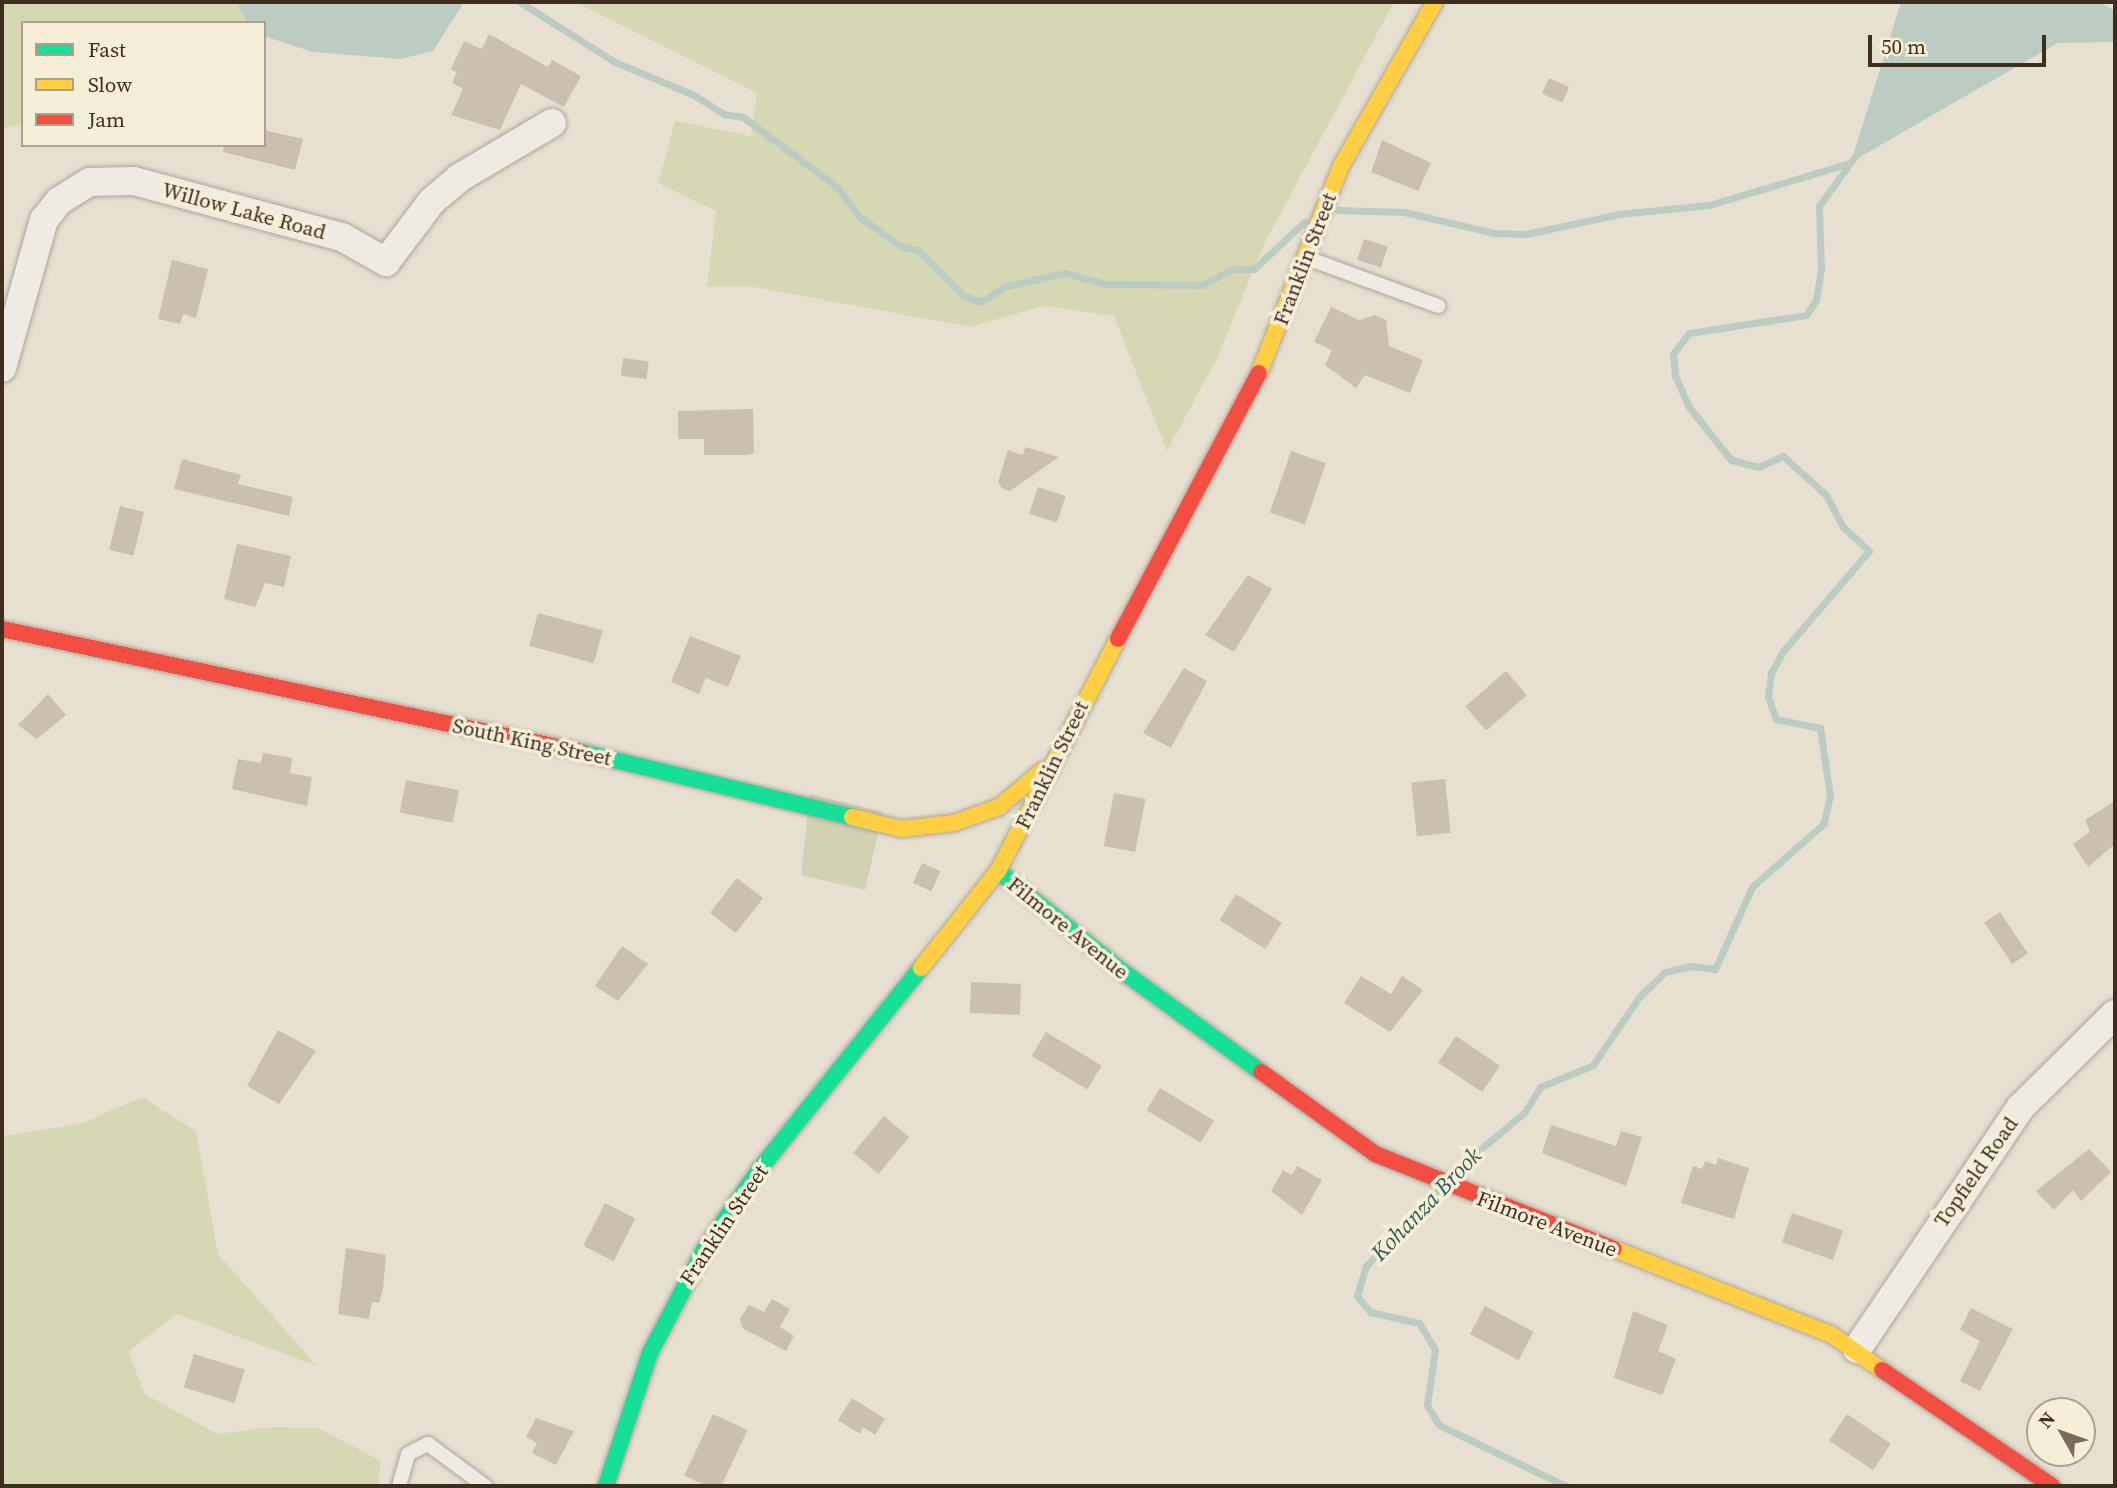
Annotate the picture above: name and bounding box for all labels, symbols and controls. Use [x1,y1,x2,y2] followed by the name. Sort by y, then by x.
[21,21,266,147] legend
[1872,21,2050,65] scale bar
[1881,32,1926,61] text: 50 m
[88,35,126,64] text: Fast
[88,70,132,99] text: Slow
[88,105,125,134] text: Jam
[159,177,329,245] street label: Willow Lake Road
[1268,189,1342,329] street label: Franklin Street
[1010,697,1094,833] street label: Franklin Street
[450,713,614,771] street label: South King Street
[1003,872,1133,984] street label: Filmore Avenue
[1929,1112,2023,1232] street label: Topfield Road
[1365,1142,1487,1266] water label: Kohanza Brook
[675,1160,773,1290] street label: Franklin Street
[1473,1186,1621,1262] street label: Filmore Avenue
[2026,1397,2096,1467] north arrow
[2032,1406,2061,1433] text: N

